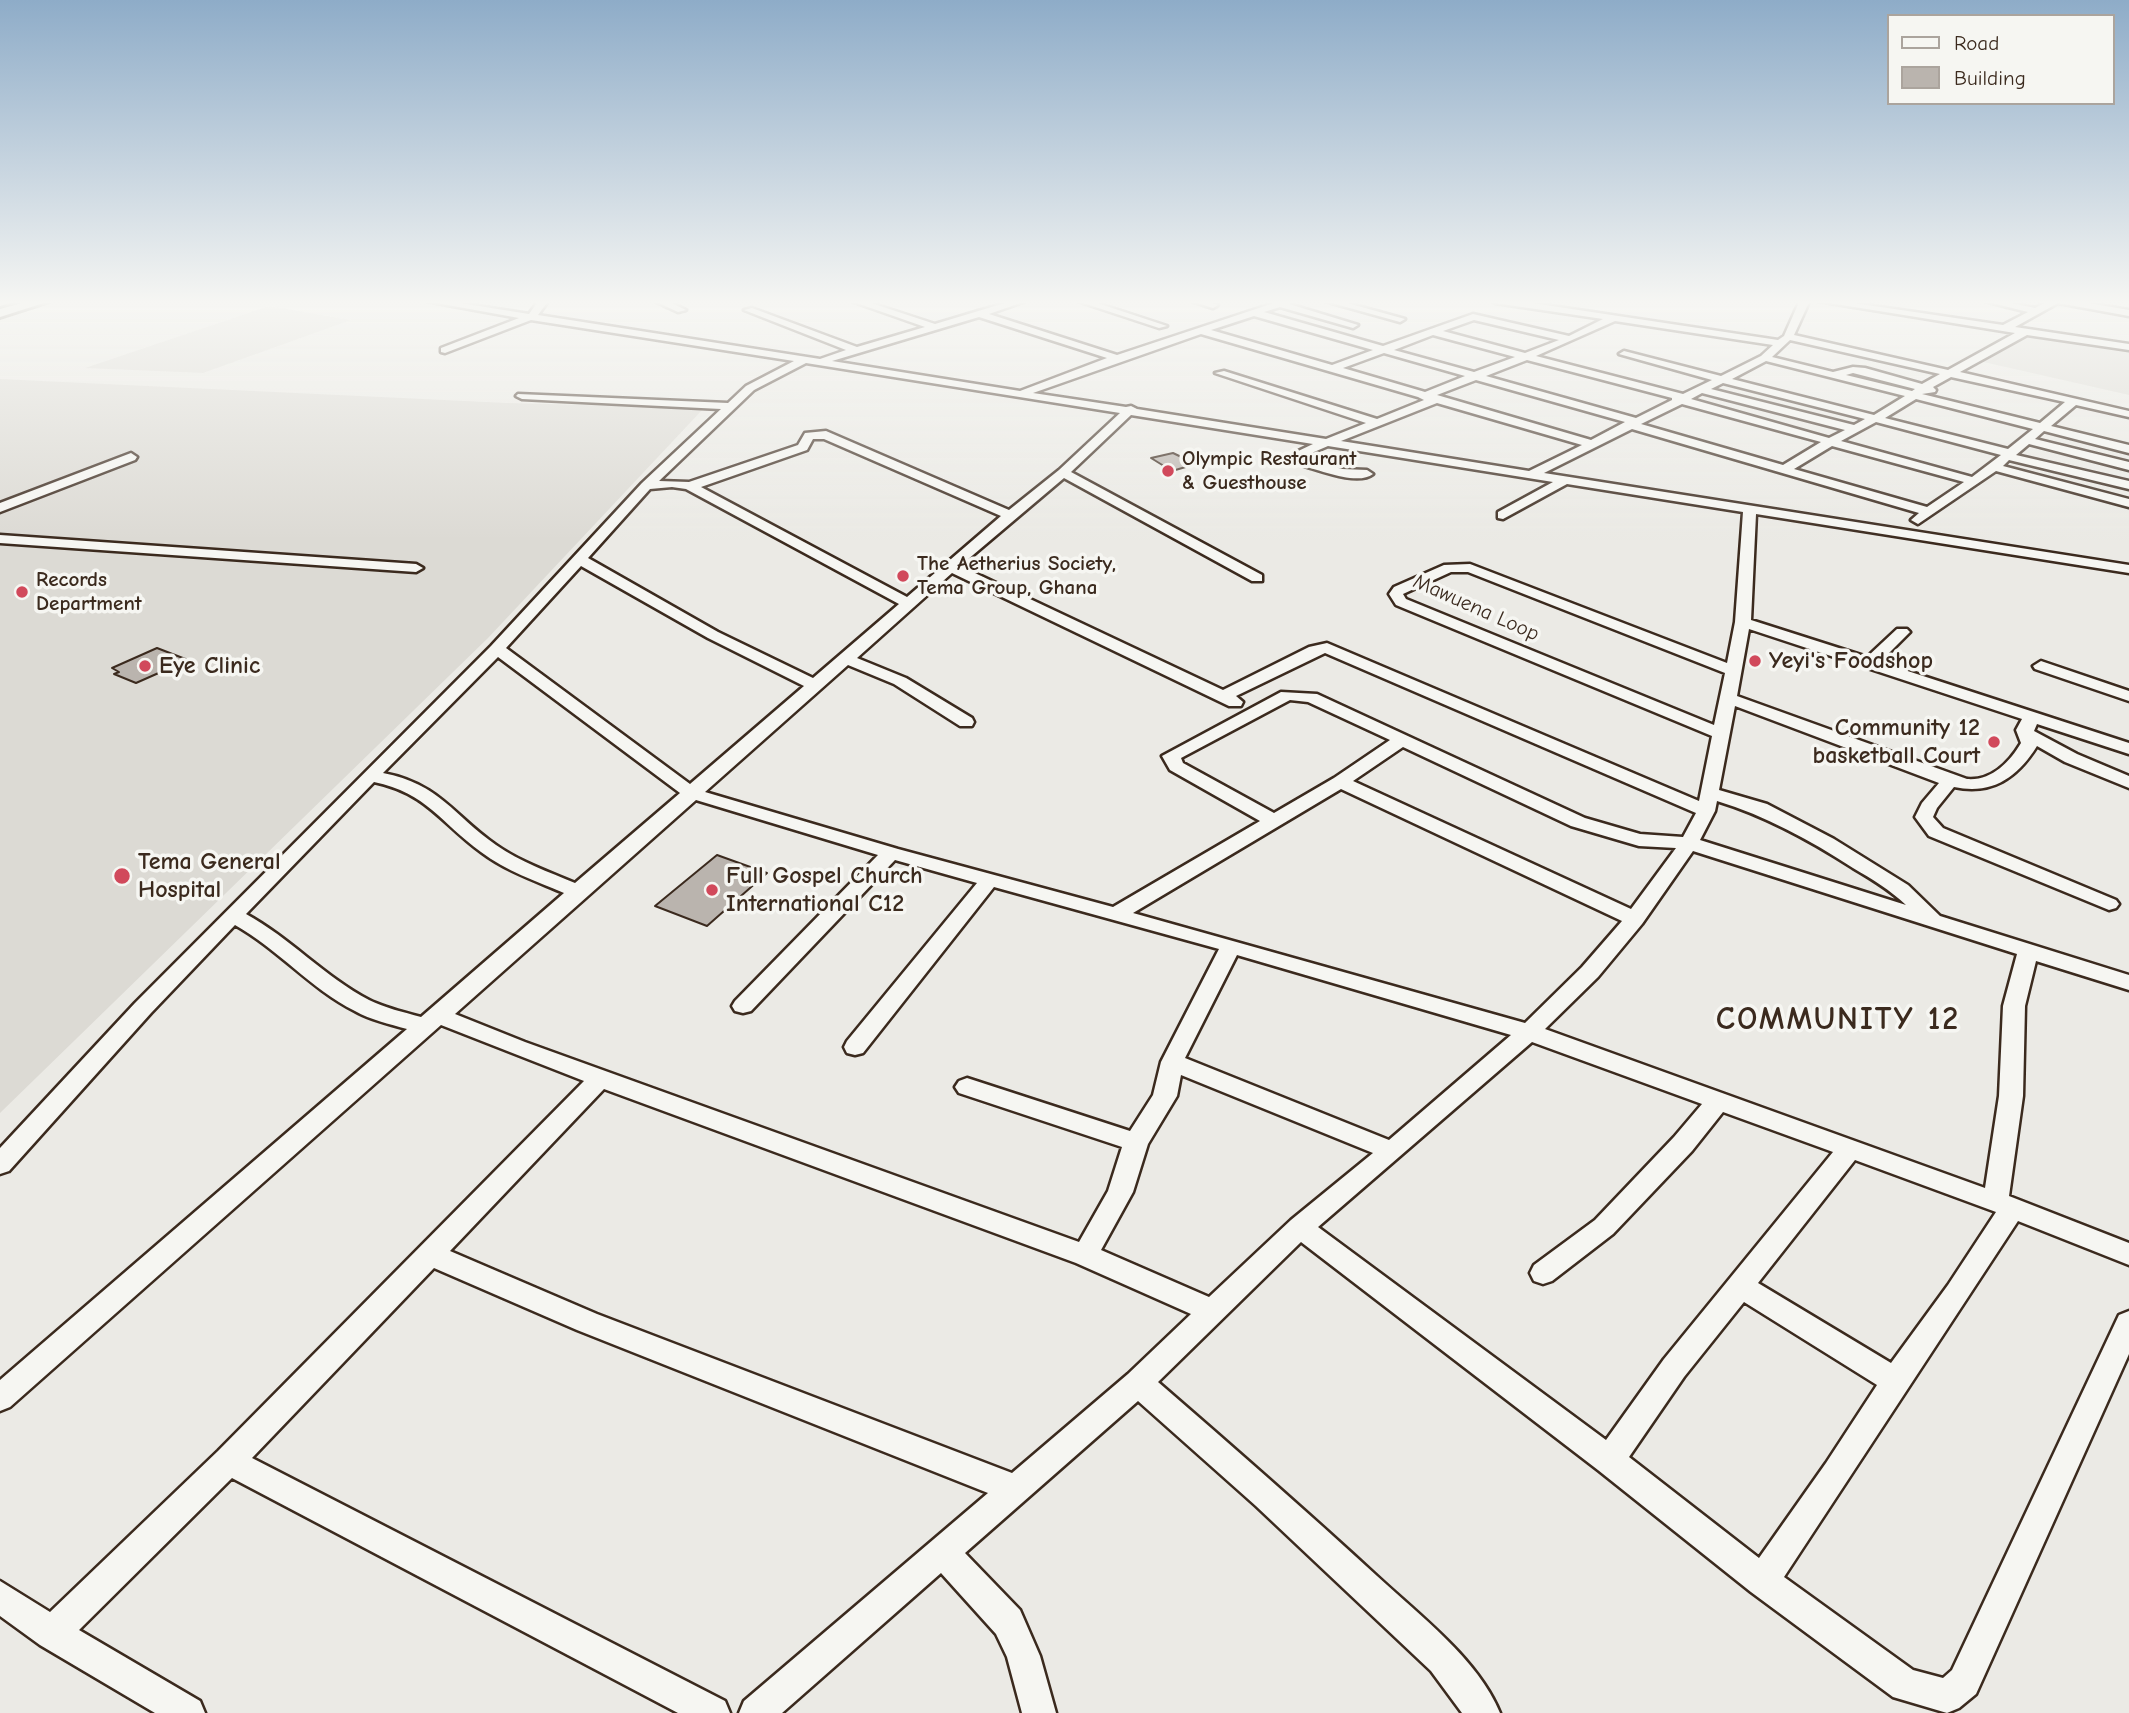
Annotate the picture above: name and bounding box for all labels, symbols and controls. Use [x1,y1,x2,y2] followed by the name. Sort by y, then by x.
[1888,14,2115,105] legend
[1954,31,1999,55] text: Road
[1954,66,2026,90] text: Building
[1182,446,1356,496] place label: Olympic Restaurant & Guesthouse
[1160,463,1176,479] marker: Olympic Restaurant & Guesthouse
[917,551,1116,601] place label: The Aetherius Society, Tema Group, Ghana
[36,567,142,617] place label: Records Department
[895,568,911,584] marker: The Aetherius Society, Tema Group, Ghana
[1409,569,1543,647] street label: Mawuena Loop
[14,584,30,600] marker: Records Department
[1769,647,1933,675] place label: Yeyi's Foodshop
[159,652,260,680] place label: Eye Clinic
[1747,653,1763,669] marker: Yeyi's Foodshop
[137,658,153,674] marker: Eye Clinic
[1813,714,1980,770] place label: Community 12 basketball Court
[1986,734,2002,750] marker: Community 12 basketball Court
[138,848,281,904] place label: Tema General Hospital
[726,862,923,918] place label: Full Gospel Church International C12
[112,866,132,886] marker: Tema General Hospital
[704,882,720,898] marker: Full Gospel Church International C12
[1717,1001,1959,1039] district label: COMMUNITY 12

